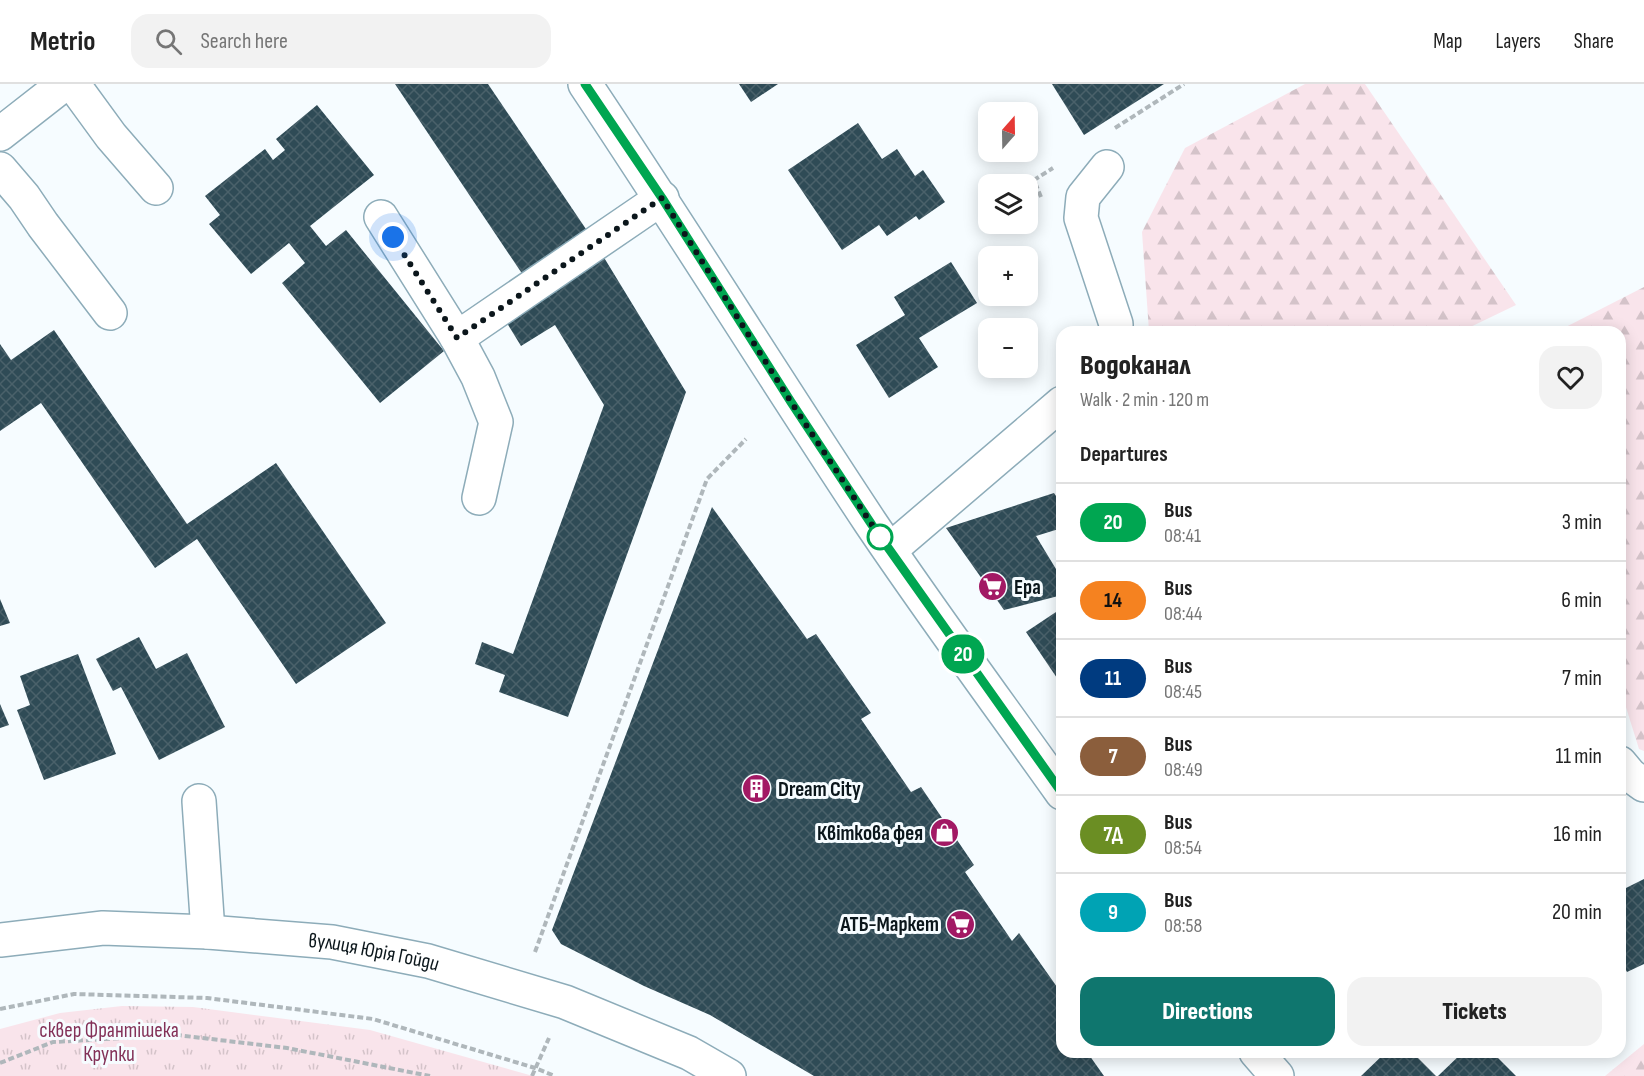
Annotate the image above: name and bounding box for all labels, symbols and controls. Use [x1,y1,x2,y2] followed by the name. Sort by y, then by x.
[131,14,551,68] search box
[30,25,95,58] text: Metrio
[152,25,185,58] icon: search
[200,28,288,55] text: Search here
[1433,29,1462,54] text: Map
[1495,29,1541,54] text: Layers
[1574,29,1614,54] text: Share
[978,102,1038,162] north arrow
[978,102,1038,378] map controls
[978,174,1038,234] button: layers
[378,222,408,252] your location
[978,246,1038,306] button: +
[978,318,1038,378] button: −
[1539,346,1602,409] button: heart
[1080,349,1191,382] text: Водоканал
[1080,388,1209,412] text: Walk · 2 min · 120 m
[1080,441,1168,468] text: Departures
[1164,497,1193,524] text: Bus
[1562,509,1602,536] text: 3 min
[1103,510,1123,535] text: 20
[867,524,893,550] unlabelled marker
[1164,524,1201,548] text: 08:41
[977,571,1009,603] supermarket icon: Ера
[1014,575,1041,600] place label: Ера
[1164,575,1193,602] text: Bus
[1561,587,1602,614] text: 6 min
[1104,588,1122,613] text: 14
[1164,602,1202,626] text: 08:44
[936,634,990,674] line badge: 20
[953,642,973,667] text: 20
[1164,653,1193,680] text: Bus
[1562,665,1602,692] text: 7 min
[1105,666,1121,691] text: 11
[1164,680,1202,704] text: 08:45
[1164,731,1193,758] text: Bus
[1555,743,1602,770] text: 11 min
[1108,744,1118,769] text: 7
[1164,758,1203,782] text: 08:49
[741,773,773,805] building icon: Dream City
[778,777,861,802] place label: Dream City
[1164,809,1193,836] text: Bus
[928,817,960,849] shop icon: Квіткова фея
[817,821,923,846] place label: Квіткова фея
[1554,821,1602,848] text: 16 min
[1103,822,1123,847] text: 7Д
[1164,836,1202,860] text: 08:54
[1164,887,1193,914] text: Bus
[1552,899,1602,926] text: 20 min
[1108,900,1118,925] text: 9
[944,908,976,940] supermarket icon: АТБ-Маркет
[839,912,939,937] place label: АТБ-Маркет
[1164,914,1202,938] text: 08:58
[308,928,442,977] street label: вулиця Юрія Гойди
[1080,977,1335,1046] button: Directions
[1347,977,1602,1046] button: Tickets
[39,1018,179,1067] park label: сквер Франтішека Крупки

